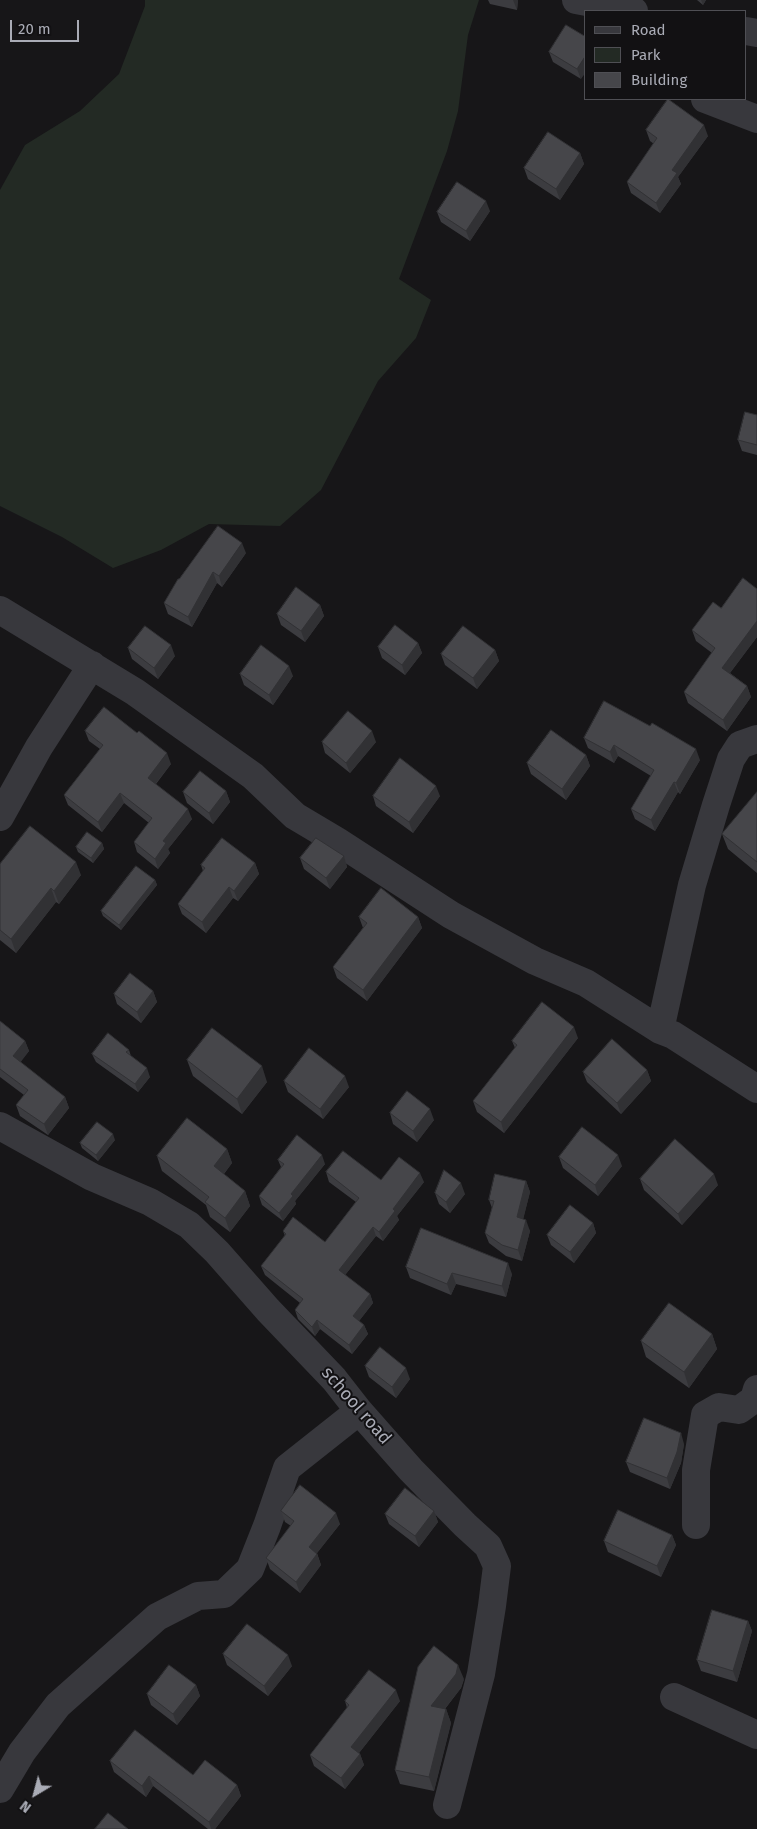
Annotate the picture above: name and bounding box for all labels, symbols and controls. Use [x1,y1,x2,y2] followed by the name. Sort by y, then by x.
[12,10,81,42] scale bar
[584,10,747,100] legend
[18,20,51,38] text: 20 m
[631,21,666,39] text: Road
[631,46,661,64] text: Park
[631,71,687,89] text: Building
[316,1363,396,1449] street label: school road
[10,1769,60,1819] north arrow
[17,1797,35,1816] text: N

